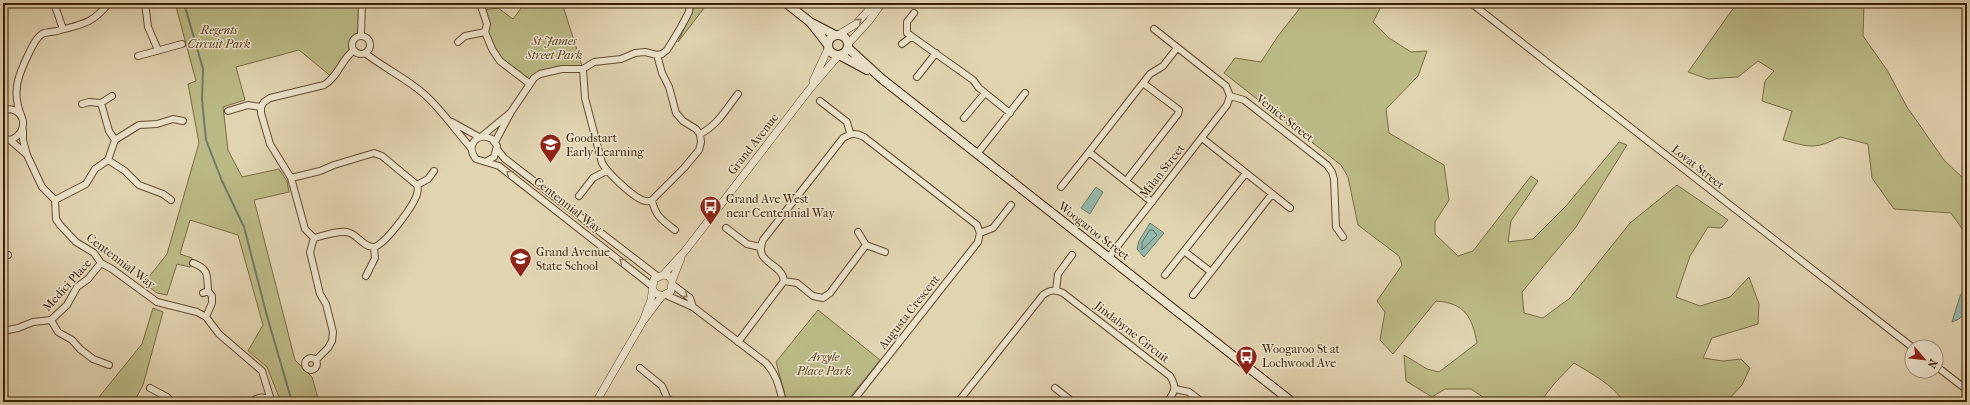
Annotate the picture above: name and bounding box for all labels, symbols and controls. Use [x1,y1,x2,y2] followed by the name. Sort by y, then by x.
[854,19,861,26] one-way arrow
[187,23,251,51] park label: Regents Circuit Park
[525,34,582,62] park label: St James Street Park
[1253,91,1317,145] street label: Venice Street
[725,111,781,177] street label: Grand Avenue
[566,131,644,159] place label: Goodstart Early Learning
[537,132,563,165] school or university icon: Goodstart Early Learning
[1137,141,1188,201] street label: Milan Street
[1669,142,1728,192] street label: Lovat Street
[506,171,513,178] one-way arrow
[531,174,605,236] street label: Centennial Way
[726,192,835,220] place label: Grand Ave West near Centennial Way
[698,193,724,226] bus stop icon: Grand Ave West near Centennial Way
[1055,198,1133,264] street label: Woogaroo Street
[84,231,159,292] street label: Centennial Way
[536,245,610,273] place label: Grand Avenue State School
[507,246,533,279] school or university icon: Grand Avenue State School
[40,256,94,314] street label: Medici Place
[620,259,627,266] one-way arrow
[875,271,943,353] street label: Augusta Crescent
[680,290,688,297] one-way arrow
[1091,298,1173,366] street label: Jindabyne Circuit
[1904,339,1944,379] north arrow
[1261,342,1340,370] place label: Woogaroo St at Lochwood Ave
[1234,343,1260,376] bus stop icon: Woogaroo St at Lochwood Ave
[796,350,851,378] park label: Argyle Place Park
[1924,357,1940,371] text: N

